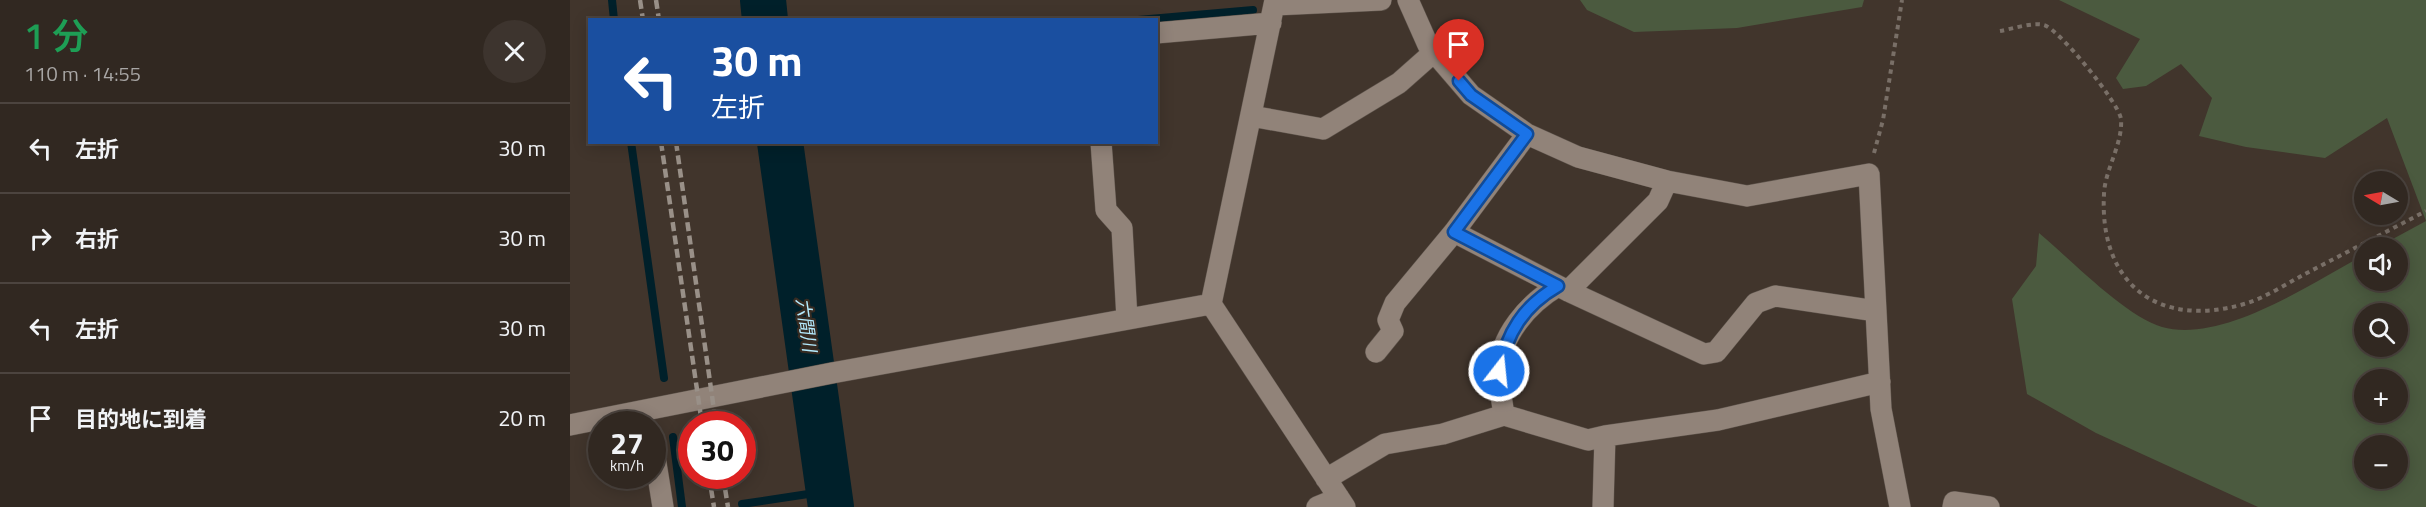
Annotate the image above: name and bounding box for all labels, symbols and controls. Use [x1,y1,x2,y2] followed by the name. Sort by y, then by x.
[24,8,88,63] text: 1 分
[1433,19,1484,81] pin
[483,20,546,83] button: close
[711,28,803,92] text: 30 m
[1442,28,1475,61] icon: arrive
[612,42,690,120] icon: left
[24,58,141,89] text: 110 m · 14:55
[711,86,765,127] text: 左折
[498,131,546,165] text: 30 m
[24,132,57,165] icon: left
[75,132,119,166] text: 左折
[2354,171,2408,225] north arrow
[2354,171,2408,489] map controls
[498,221,546,255] text: 30 m
[24,222,57,255] icon: right
[75,222,119,256] text: 右折
[2354,237,2408,291] button: sound
[789,296,824,356] water label: 六間川
[2354,303,2408,357] button: search
[498,311,546,345] text: 30 m
[24,312,57,345] icon: left
[75,312,119,346] text: 左折
[1467,339,1531,403] position arrow
[2354,369,2408,423] button: +
[498,401,546,435] text: 20 m
[24,402,57,435] icon: arrive
[75,402,207,436] text: 目的地に到着
[678,411,756,489] speed limit sign: 30
[610,420,644,466] text: 27
[2354,435,2408,489] button: −
[610,454,644,477] text: km/h

